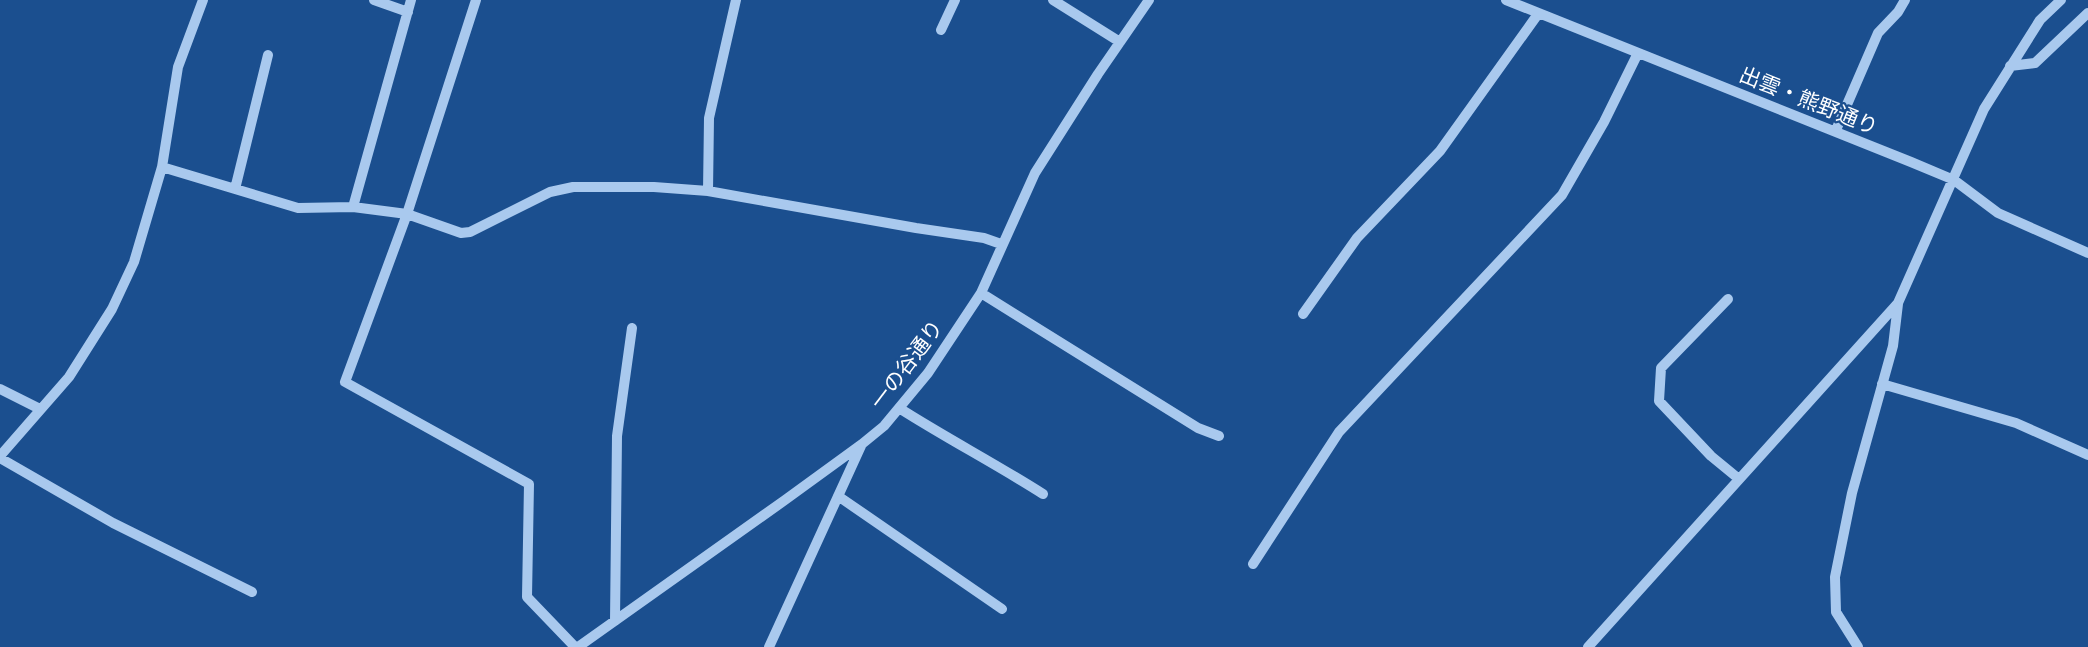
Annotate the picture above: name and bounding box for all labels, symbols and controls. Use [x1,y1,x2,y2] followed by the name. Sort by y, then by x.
[1736,61,1882,139] street label: 出雲・熊野通り
[865,315,947,413] street label: 一の谷通り

